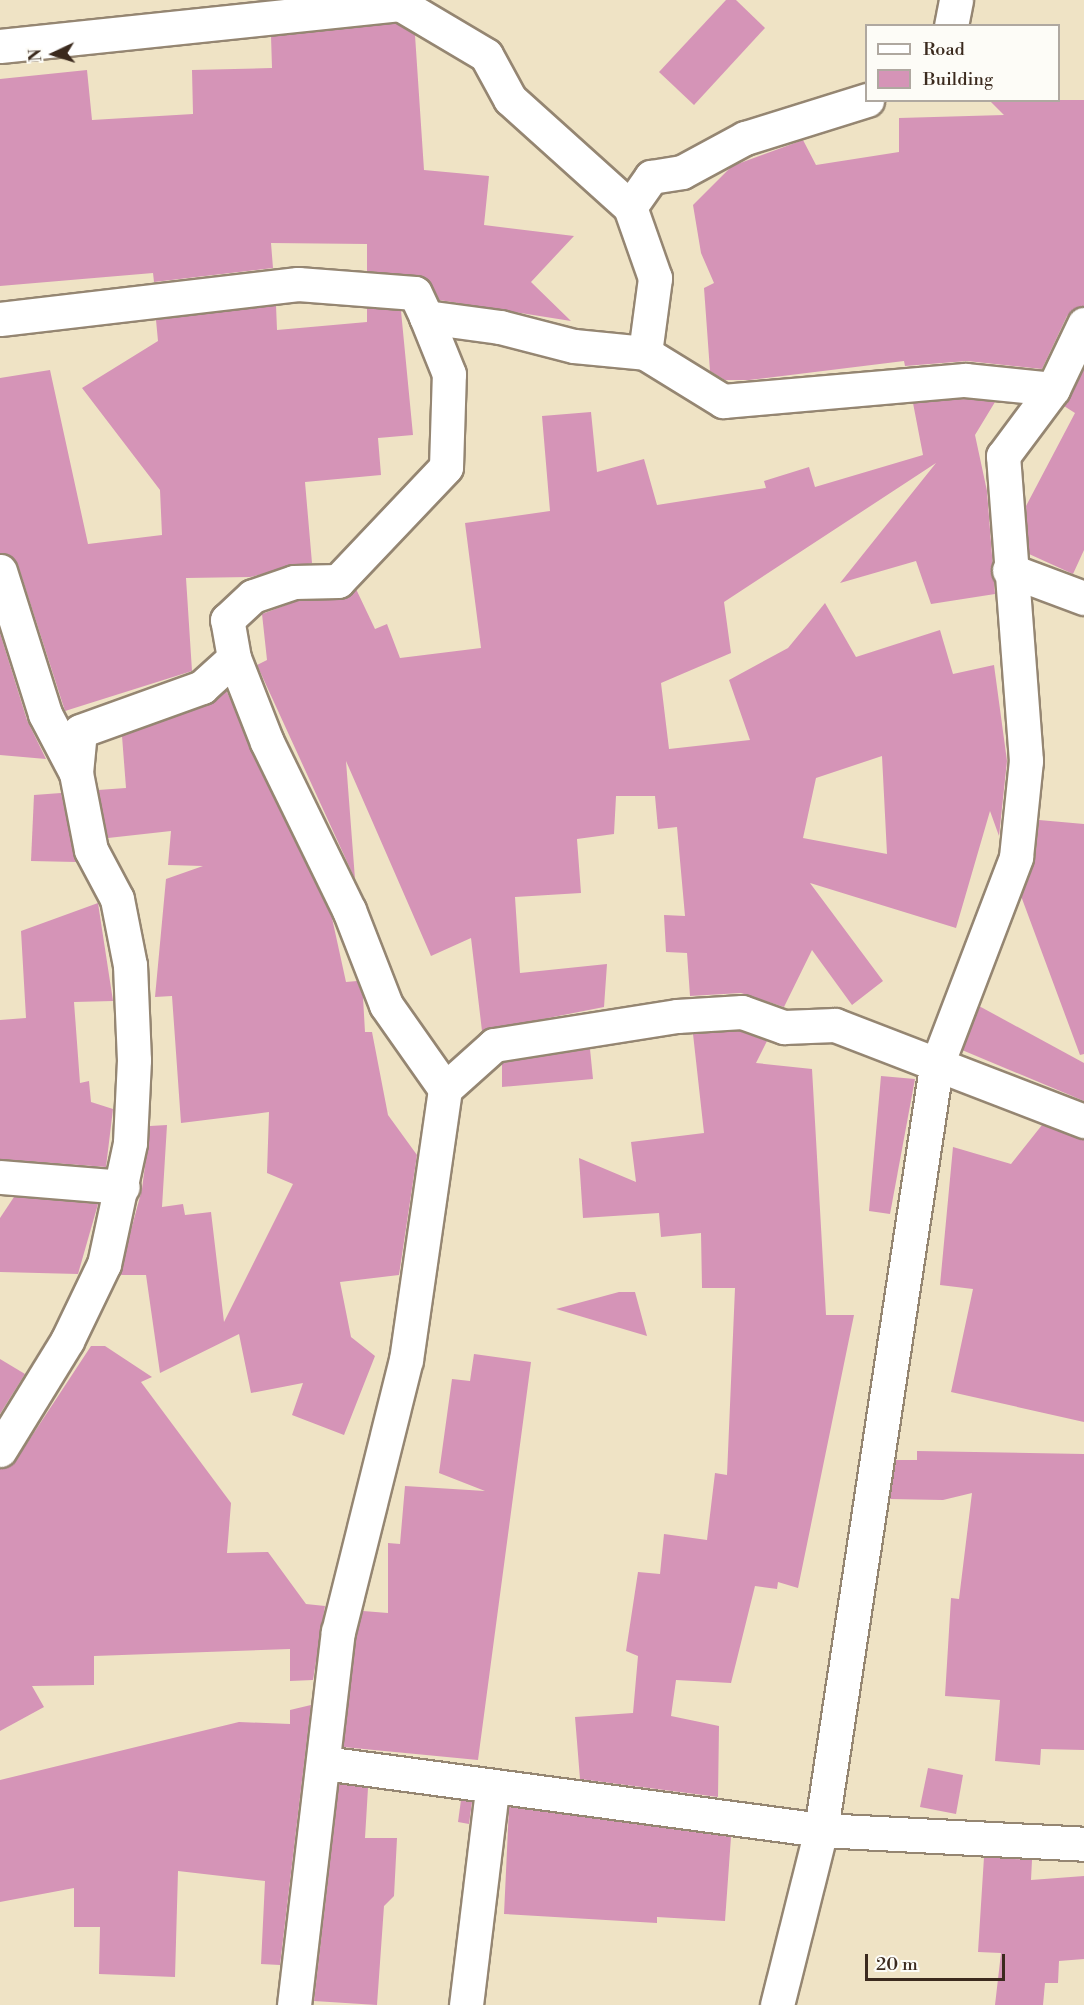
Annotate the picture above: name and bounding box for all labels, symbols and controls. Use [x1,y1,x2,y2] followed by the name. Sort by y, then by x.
[24,24,84,84] north arrow
[865,24,1060,102] legend
[923,38,965,61] text: Road
[26,48,46,62] text: N
[923,68,993,91] text: Building
[868,1942,1008,1980] scale bar
[876,1953,918,1976] text: 20 m

